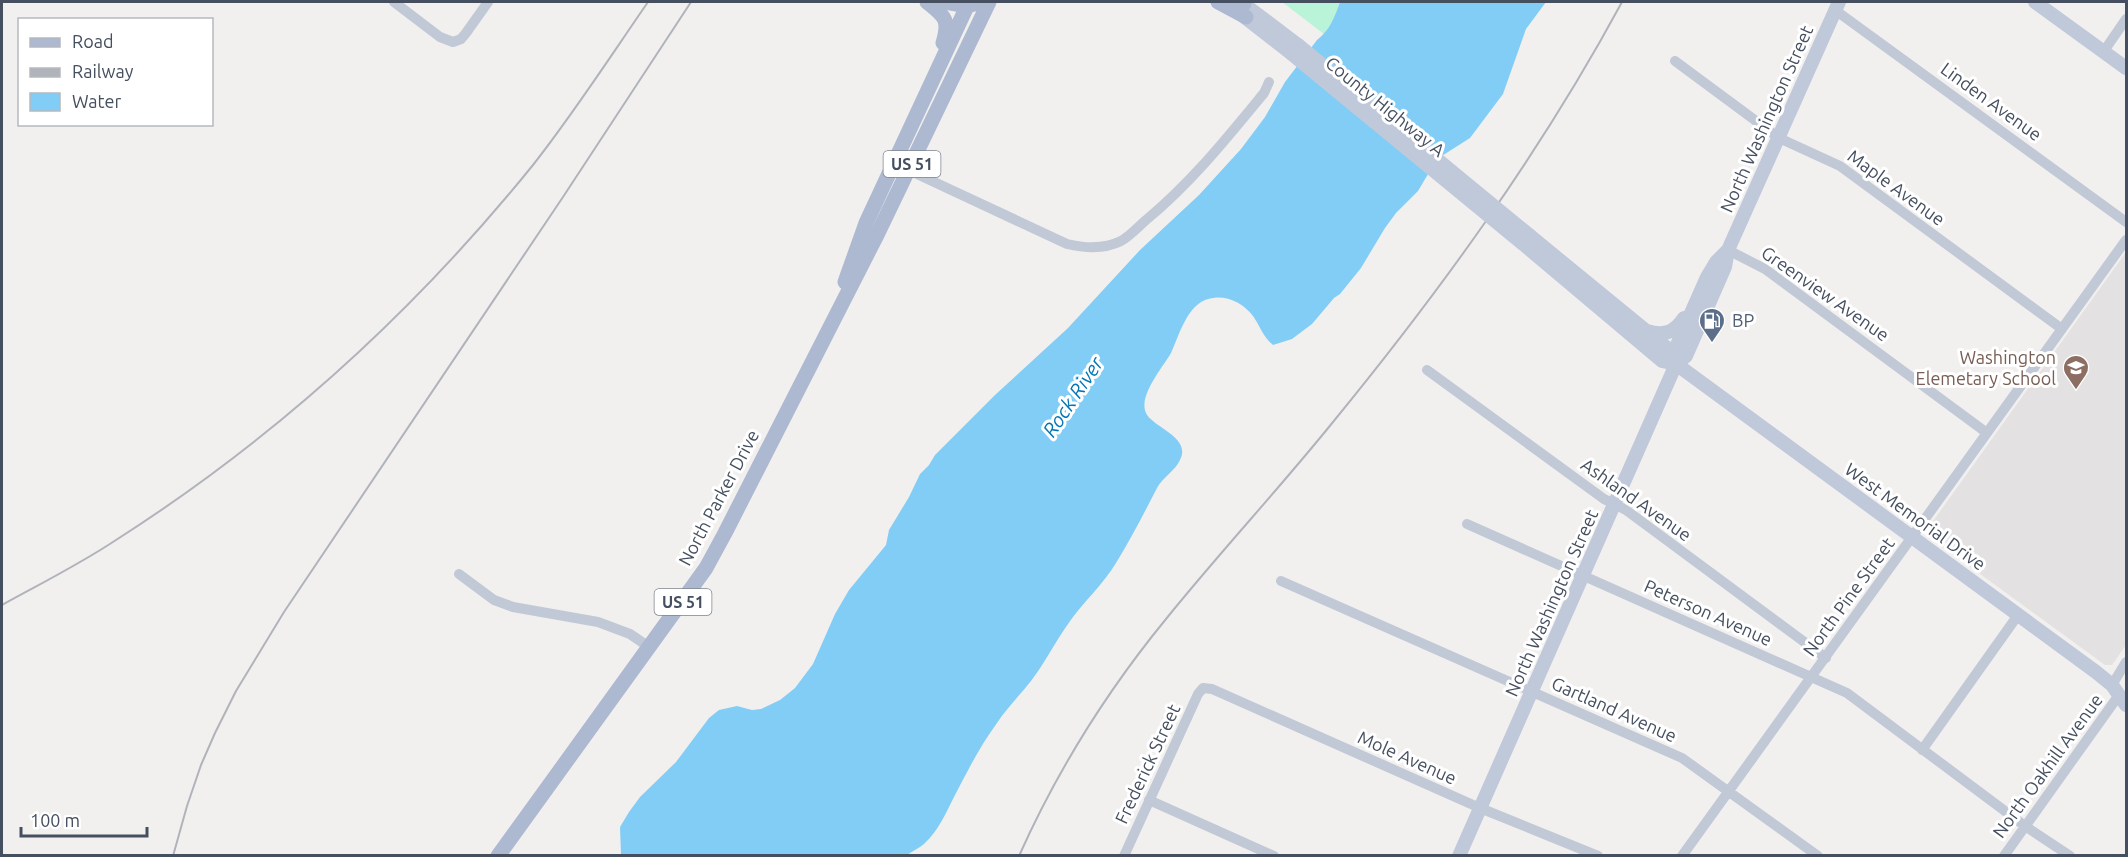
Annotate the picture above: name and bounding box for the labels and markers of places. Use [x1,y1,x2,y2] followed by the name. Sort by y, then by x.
[1697,306,1727,344] fuel station icon: BP
[1732,310,1754,330] place label: BP
[1916,347,2056,388] place label: Washington Elemetary School
[2061,353,2091,391] school or university icon: Washington Elemetary School

